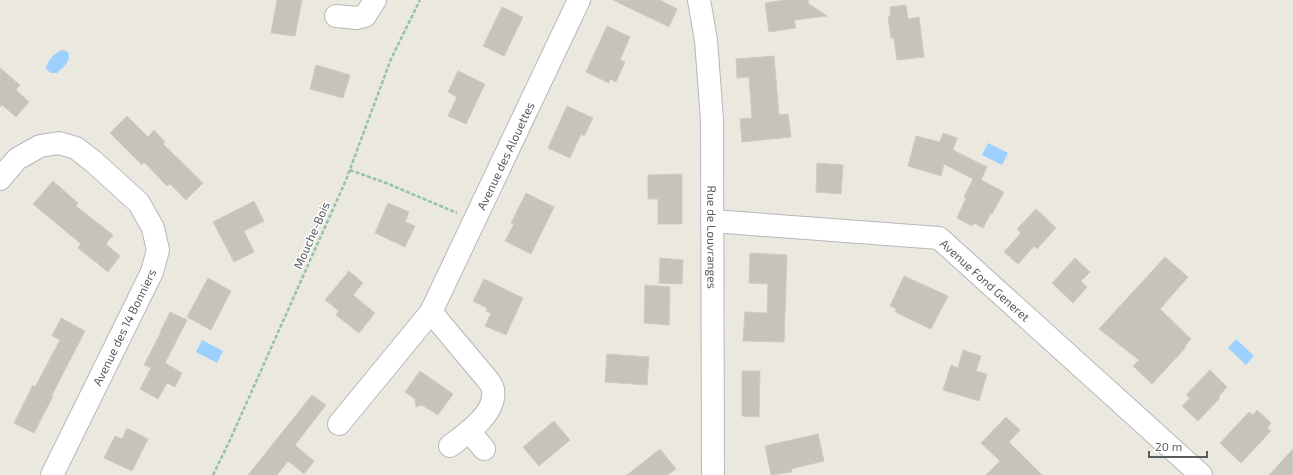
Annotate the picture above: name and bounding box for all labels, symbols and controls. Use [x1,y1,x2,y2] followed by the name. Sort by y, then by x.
[474,99,537,212] street label: Avenue des Alouettes
[705,186,719,289] street label: Rue de Louvranges
[290,199,332,271] street label: Mouche-Bois
[938,236,1033,324] street label: Avenue Fond Generet
[90,266,158,388] street label: Avenue des 14 Bonniers
[1149,433,1207,459] scale bar
[1155,439,1182,453] text: 20 m

